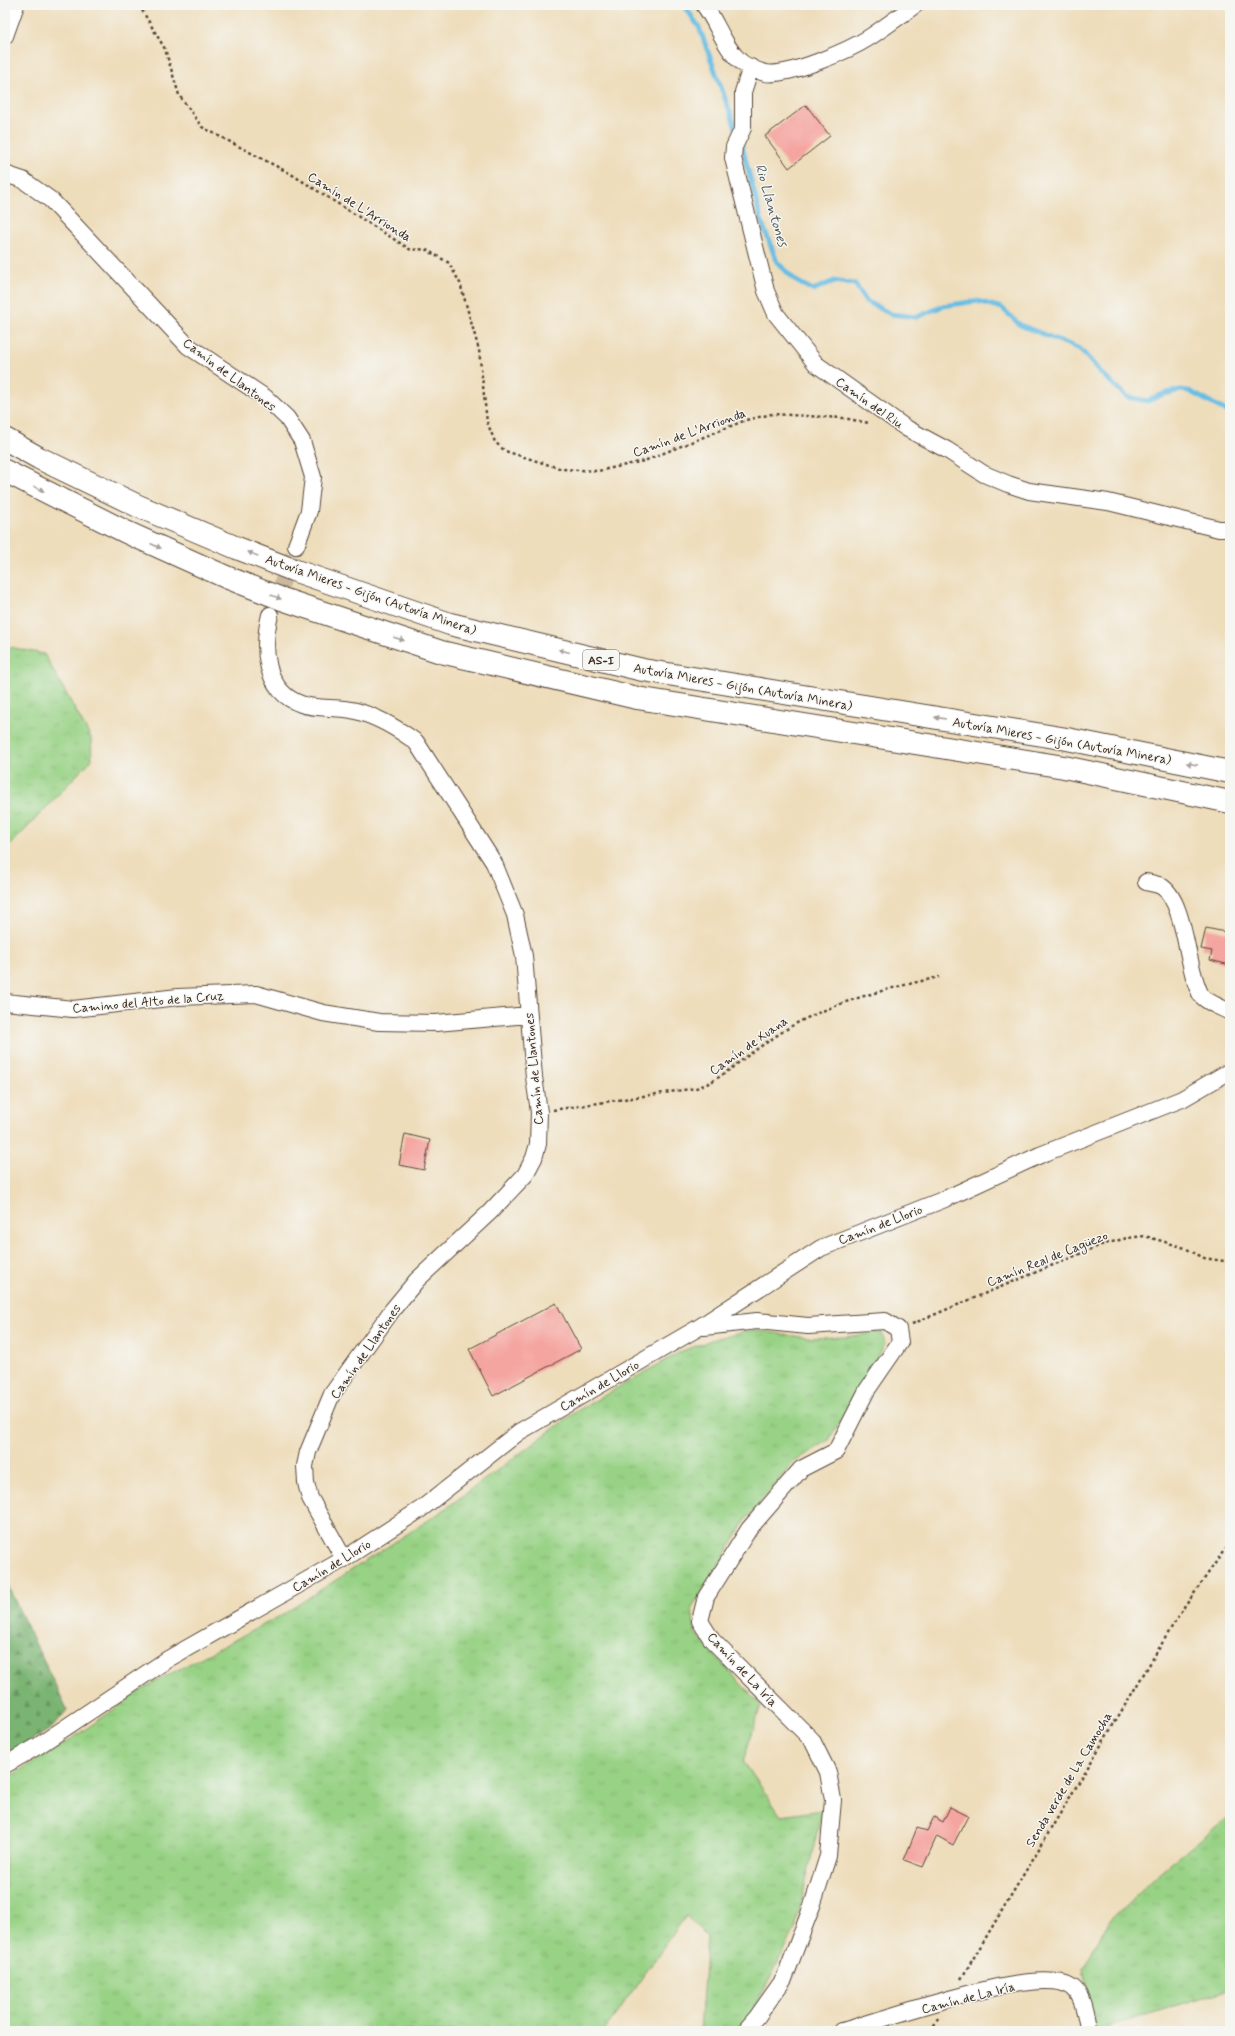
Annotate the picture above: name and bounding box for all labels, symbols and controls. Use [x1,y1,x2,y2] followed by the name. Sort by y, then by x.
[751,162,792,250] water label: Rio Llantones
[304,169,414,246] street label: Camín de L'Arrionda
[179,335,279,416] street label: Camín de Llantones
[832,374,906,433] street label: Camín del Riu
[631,405,749,462] street label: Camín de L'Arrionda
[34,486,45,493] one-way arrow
[151,543,162,549] one-way arrow
[247,551,259,557] one-way arrow
[263,551,479,640] street label: Autovía Mieres - Gijón (Autovía Minera)
[270,594,281,600] one-way arrow
[393,636,405,642] one-way arrow
[558,648,570,654] one-way arrow
[583,650,619,670] road number: AS-I
[632,660,854,715] street label: Autovía Mieres - Gijón (Autovía Minera)
[951,714,1173,769] street label: Autovía Mieres - Gijón (Autovía Minera)
[934,715,946,721] one-way arrow
[1186,760,1198,766] one-way arrow
[72,987,225,1018] street label: Camino del Alto de la Cruz
[521,1012,548,1126] street label: Camín de Llantones
[706,1013,792,1080] street label: Camín de Xuana
[836,1201,925,1249] street label: Camín de Llorio
[985,1227,1111,1292] street label: Camín Real de Cagüezo
[327,1301,406,1403] street label: Camín de Llantones
[557,1356,643,1416] street label: Camín de Llorio
[289,1536,375,1596] street label: Camín de Llorio
[703,1629,781,1711] street label: Camín de La Iría
[1022,1709,1117,1850] street label: Senda verde de La Camocha
[920,1979,1017,2018] street label: Camín de La Iría

